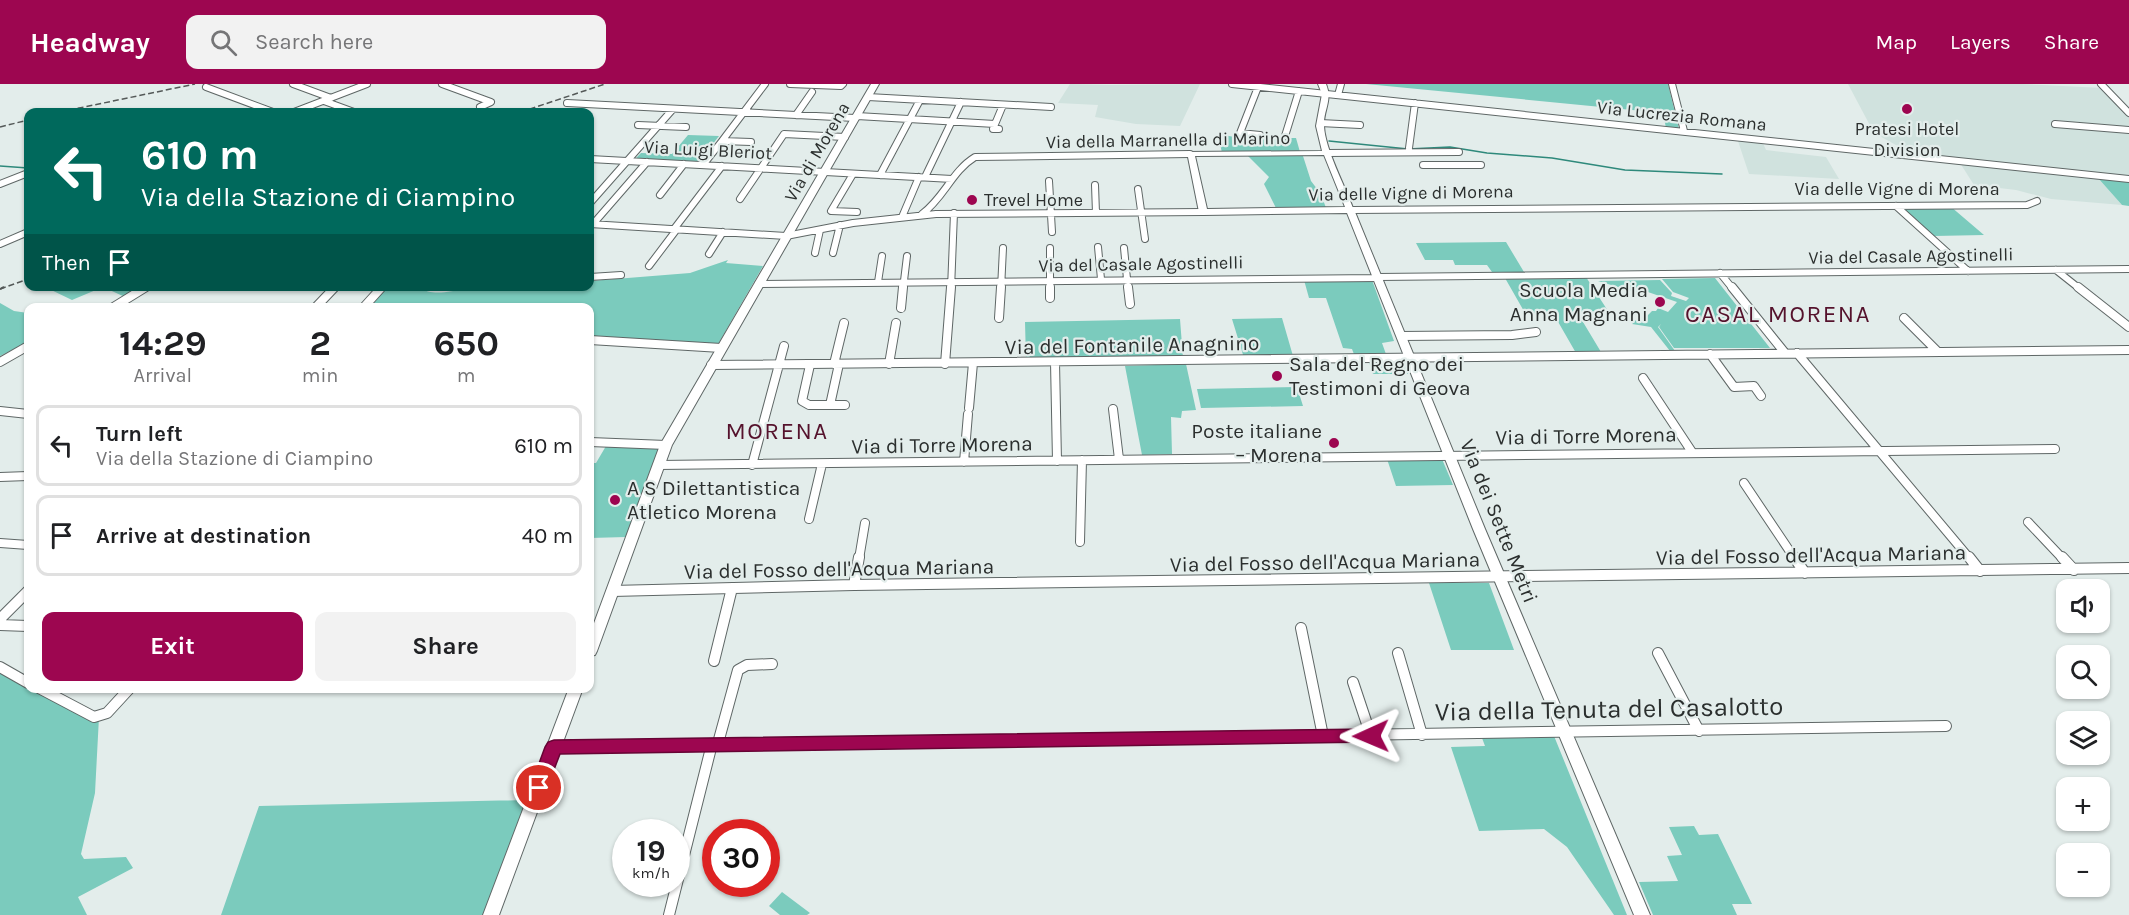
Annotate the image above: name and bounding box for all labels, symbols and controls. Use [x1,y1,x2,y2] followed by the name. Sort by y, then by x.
[186,15,606,69] search box
[30,26,150,59] text: Headway
[207,26,240,59] icon: search
[255,29,373,55] text: Search here
[1875,30,1917,54] text: Map
[1950,30,2011,54] text: Layers
[2044,30,2099,54] text: Share
[1596,96,1768,136] street label: Via Lucrezia Romana
[780,98,854,206] street label: Via di Morena
[1900,102,1914,116] marker: Pratesi Hotel Division
[1855,118,1959,161] place label: Pratesi Hotel Division
[1046,127,1290,153] street label: Via della Marranella di Marino
[141,130,259,180] text: 610 m
[42,132,120,210] icon: left
[643,136,773,164] street label: Via Luigi Bleriot
[1794,178,2000,200] street label: Via delle Vigne di Morena
[1308,180,1514,206] street label: Via delle Vigne di Morena
[141,181,515,213] text: Via della Stazione di Ciampino
[984,189,1083,211] place label: Trevel Home
[965,193,979,207] marker: Trevel Home
[1808,243,2014,269] street label: Via del Casale Agostinelli
[103,246,136,279] icon: arrive
[42,250,91,276] text: Then
[1038,251,1244,277] street label: Via del Casale Agostinelli
[1510,278,1648,326] place label: Scuola Media Anna Magnani
[1653,295,1667,309] marker: Scuola Media Anna Magnani
[1685,300,1871,328] district label: CASAL MORENA
[119,322,207,364] text: 14:29
[309,322,331,364] text: 2
[433,322,499,364] text: 650
[1005,331,1259,359] street label: Via del Fontanile Anagnino
[1289,352,1471,400] place label: Sala del Regno dei Testimoni di Geova
[134,364,192,387] text: Arrival
[302,364,338,387] text: min
[457,364,476,387] text: m
[1270,369,1284,383] marker: Sala del Regno dei Testimoni di Geova
[725,417,829,445] district label: MORENA
[1191,419,1322,467] place label: Poste italiane – Morena
[96,421,183,447] text: Turn left
[1495,422,1677,450] street label: Via di Torre Morena
[45,429,78,462] icon: left
[851,431,1033,459] street label: Via di Torre Morena
[514,433,573,459] text: 610 m
[1327,436,1341,450] marker: Poste italiane – Morena
[1455,436,1543,606] street label: Via dei Sette Metri
[96,447,373,470] text: Via della Stazione di Ciampino
[627,476,800,524] place label: A S Dilettantistica Atletico Morena
[608,493,622,507] marker: A S Dilettantistica Atletico Morena
[45,519,78,552] icon: arrive
[96,523,311,549] text: Arrive at destination
[522,523,573,549] text: 40 m
[1656,540,1966,570] street label: Via del Fosso dell'Acqua Mariana
[1170,547,1480,577] street label: Via del Fosso dell'Acqua Mariana
[684,554,994,584] street label: Via del Fosso dell'Acqua Mariana
[2056,579,2110,897] map controls
[2056,579,2110,633] button: sound
[42,612,303,681] button: Exit
[315,612,576,681] button: Share
[2056,645,2110,699] button: search
[1435,690,1783,728] street label: Via della Tenuta del Casalotto
[1339,704,1403,768] position arrow
[2056,711,2110,765] button: layers
[513,762,564,813] pin
[522,771,555,804] icon: arrive
[2056,777,2110,831] button: +
[702,819,780,897] speed limit sign: 30
[636,833,665,869] text: 19
[2056,843,2110,897] button: −
[632,864,670,882] text: km/h

